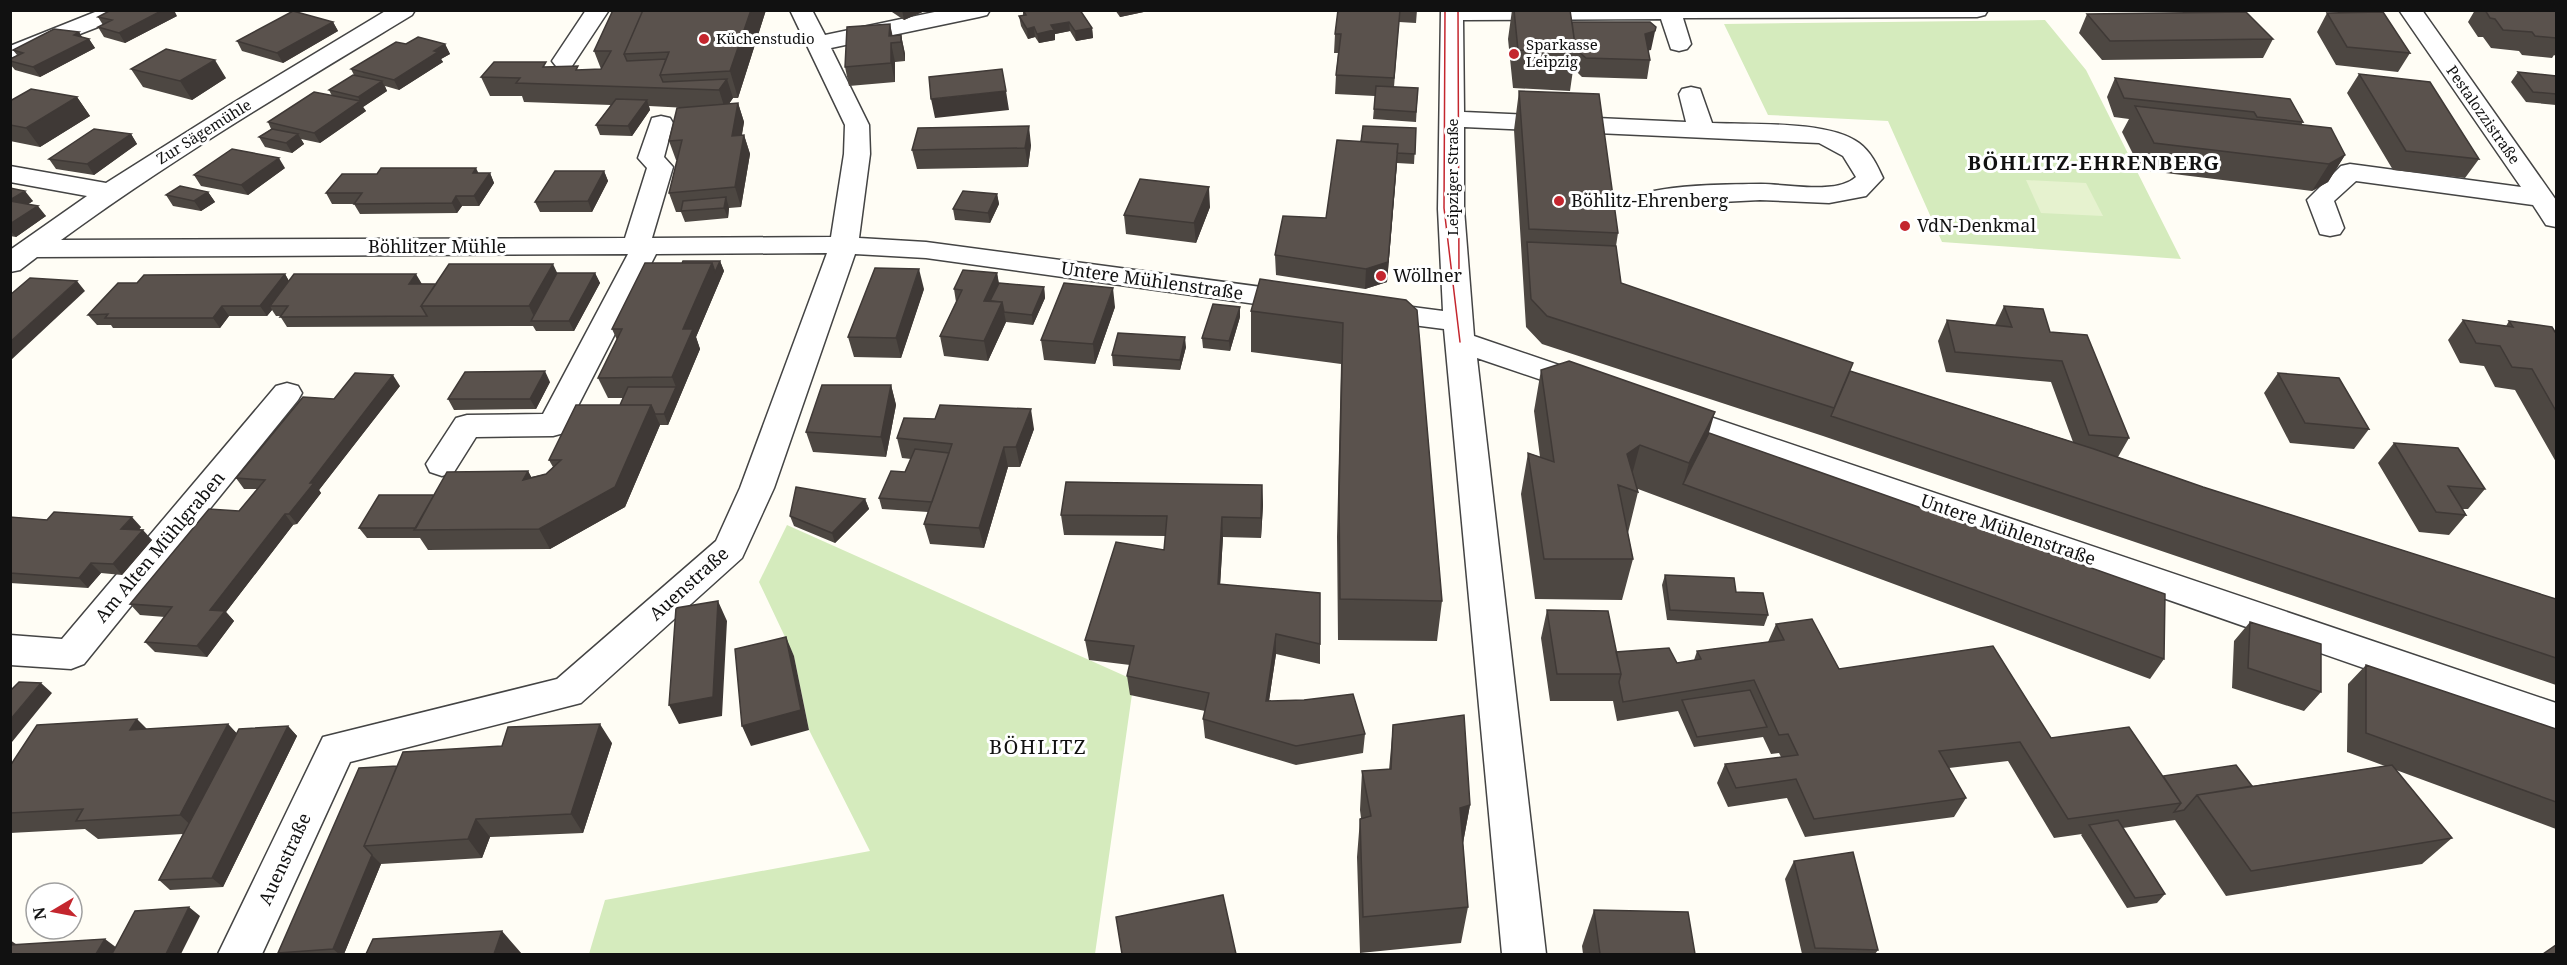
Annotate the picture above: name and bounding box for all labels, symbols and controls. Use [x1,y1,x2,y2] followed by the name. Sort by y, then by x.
[716,28,815,48] place label: Küchenstudio
[697,32,711,46] marker: Küchenstudio
[1526,34,1598,71] place label: Sparkasse Leipzig
[1507,47,1521,61] marker: Sparkasse Leipzig
[2442,61,2525,168] street label: Pestalozzistraße
[152,94,255,168] street label: Zur Sägemühle
[1442,118,1462,236] street label: Leipziger Straße
[1968,149,2221,176] district label: BÖHLITZ-EHRENBERG
[1571,188,1729,212] place label: Böhlitz-Ehrenberg
[1552,194,1566,208] marker: Böhlitz-Ehrenberg
[1917,213,2036,237] place label: VdN-Denkmal
[1898,219,1912,233] marker: VdN-Denkmal
[368,234,506,258] street label: Böhlitzer Mühle
[1059,255,1245,305] street label: Untere Mühlenstraße
[1393,263,1463,287] place label: Wöllner
[1374,269,1388,283] marker: Wöllner
[89,465,230,627] street label: Am Alten Mühlgraben
[1918,488,2099,570] street label: Untere Mühlenstraße
[644,541,733,625] street label: Auenstraße
[989,733,1087,760] district label: BÖHLITZ
[252,809,316,909] street label: Auenstraße
[24,881,84,941] north arrow
[27,905,51,922] text: N

